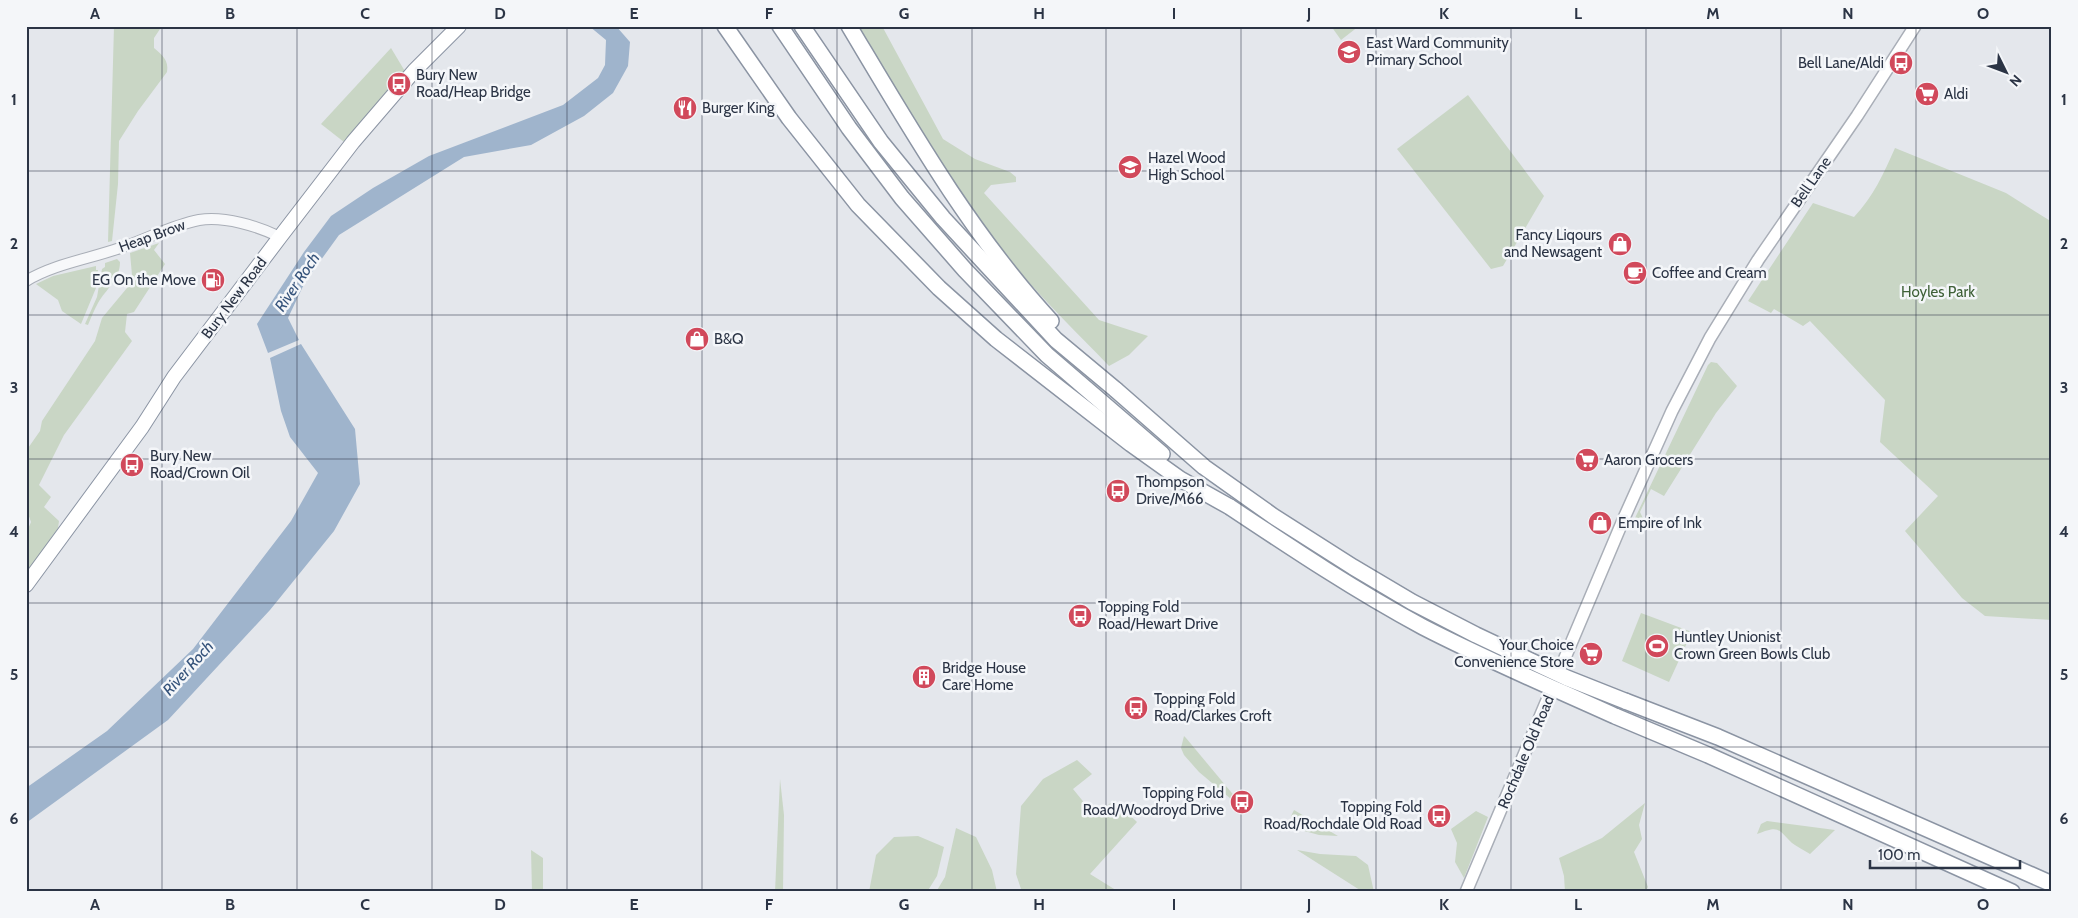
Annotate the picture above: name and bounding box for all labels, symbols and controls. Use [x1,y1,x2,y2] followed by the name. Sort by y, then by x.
[90,4,100,23] text: A
[225,4,235,23] text: B
[360,4,370,23] text: C
[494,4,506,23] text: D
[629,4,639,23] text: E
[765,4,774,23] text: F
[899,4,909,23] text: G
[1033,4,1045,23] text: H
[1172,4,1176,23] text: I
[1306,4,1311,23] text: J
[1439,4,1449,23] text: K
[1574,4,1582,23] text: L
[1706,4,1720,23] text: M
[1842,4,1854,23] text: N
[1977,4,1989,23] text: O
[1366,34,1509,69] place label: East Ward Community Primary School
[1336,39,1362,65] school or university icon: East Ward Community Primary School
[1980,48,2030,98] north arrow
[1888,50,1914,76] bus stop icon: Bell Lane/Aldi
[1798,54,1884,72] place label: Bell Lane/Aldi
[416,66,531,101] place label: Bury New Road/Heap Bridge
[386,71,412,97] bus stop icon: Bury New Road/Heap Bridge
[2006,71,2026,90] text: N
[1914,81,1940,107] supermarket icon: Aldi
[1944,85,1968,103] place label: Aldi
[11,90,17,109] text: 1
[2061,90,2067,109] text: 1
[672,95,698,121] restaurant icon: Burger King
[702,99,775,117] place label: Burger King
[1148,149,1226,184] place label: Hazel Wood High School
[1787,153,1835,211] street label: Bell Lane
[1117,154,1143,180] school or university icon: Hazel Wood High School
[116,216,188,256] street label: Heap Brow
[1504,226,1602,261] place label: Fancy Liqours and Newsagent
[1607,231,1633,257] shop icon: Fancy Liqours and Newsagent
[10,234,18,253] text: 2
[2060,234,2068,253] text: 2
[271,249,323,315] water label: River Roch
[198,254,270,342] street label: Bury New Road
[1622,260,1648,286] cafe icon: Coffee and Cream
[1652,264,1767,282] place label: Coffee and Cream
[200,267,226,293] fuel station icon: EG On the Move
[92,271,196,289] place label: EG On the Move
[1901,283,1975,301] park label: Hoyles Park
[684,326,710,352] shop icon: B&Q
[714,330,744,348] place label: B&Q
[10,378,18,397] text: 3
[2060,378,2068,397] text: 3
[150,447,250,482] place label: Bury New Road/Crown Oil
[1574,447,1600,473] supermarket icon: Aaron Grocers
[1604,451,1693,469] place label: Aaron Grocers
[119,452,145,478] bus stop icon: Bury New Road/Crown Oil
[1136,473,1205,508] place label: Thompson Drive/M66
[1105,478,1131,504] bus stop icon: Thompson Drive/M66
[1587,510,1613,536] shop icon: Empire of Ink
[1618,514,1702,532] place label: Empire of Ink
[9,522,19,541] text: 4
[2059,522,2069,541] text: 4
[1098,598,1219,633] place label: Topping Fold Road/Hewart Drive
[1067,603,1093,629] bus stop icon: Topping Fold Road/Hewart Drive
[1674,628,1830,663] place label: Huntley Unionist Crown Green Bowls Club
[1644,633,1670,659] sports icon: Huntley Unionist Crown Green Bowls Club
[1454,636,1574,671] place label: Your Choice Convenience Store
[159,637,217,699] water label: River Roch
[1578,641,1604,667] supermarket icon: Your Choice Convenience Store
[942,659,1026,694] place label: Bridge House Care Home
[911,664,937,690] building icon: Bridge House Care Home
[10,665,18,684] text: 5
[2060,665,2068,684] text: 5
[1154,690,1271,725] place label: Topping Fold Road/Clarkes Croft
[1494,693,1558,811] street label: Rochdale Old Road
[1123,695,1149,721] bus stop icon: Topping Fold Road/Clarkes Croft
[1083,784,1224,819] place label: Topping Fold Road/Woodroyd Drive
[1229,789,1255,815] bus stop icon: Topping Fold Road/Woodroyd Drive
[1263,798,1422,833] place label: Topping Fold Road/Rochdale Old Road
[1426,803,1452,829] bus stop icon: Topping Fold Road/Rochdale Old Road
[10,809,19,828] text: 6
[2060,809,2069,828] text: 6
[1870,838,2020,870] scale bar
[1878,846,1920,864] text: 100 m
[90,895,100,914] text: A
[225,895,235,914] text: B
[360,895,370,914] text: C
[494,895,506,914] text: D
[629,895,639,914] text: E
[765,895,774,914] text: F
[899,895,909,914] text: G
[1033,895,1045,914] text: H
[1172,895,1176,914] text: I
[1306,895,1311,914] text: J
[1439,895,1449,914] text: K
[1574,895,1582,914] text: L
[1706,895,1720,914] text: M
[1842,895,1854,914] text: N
[1977,895,1989,914] text: O

